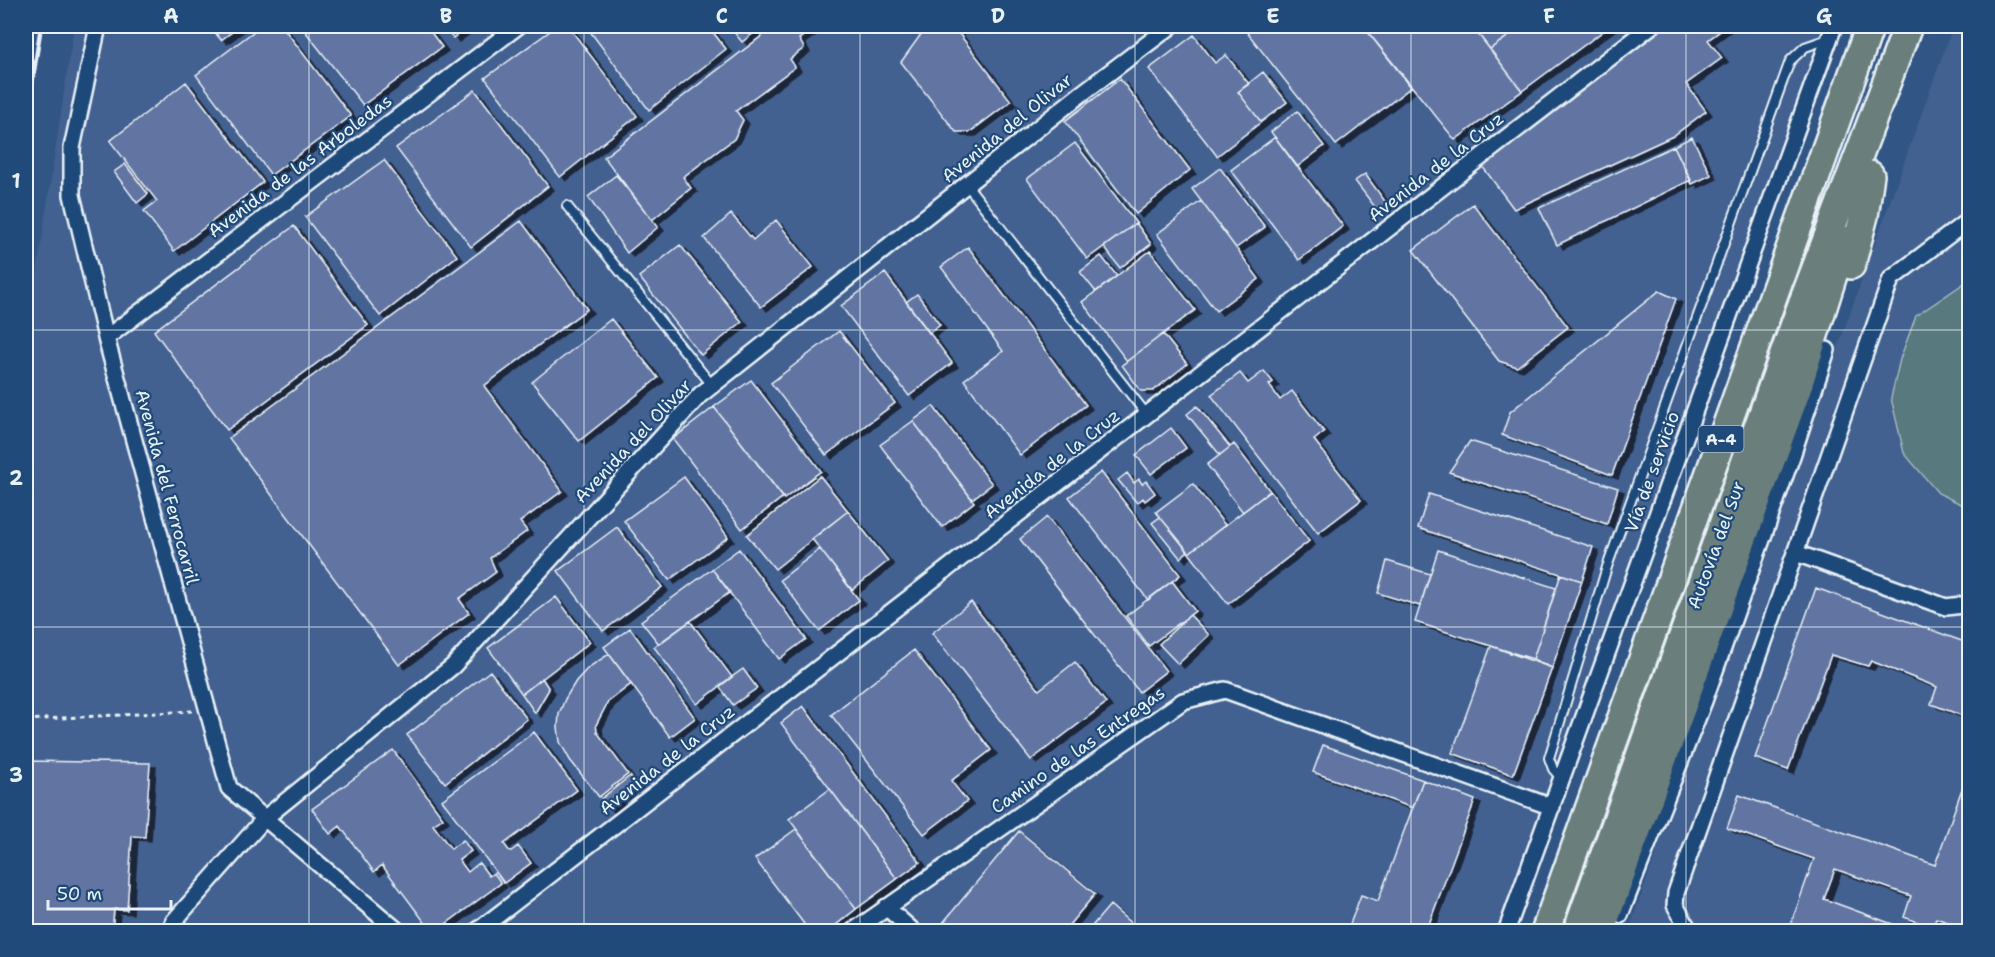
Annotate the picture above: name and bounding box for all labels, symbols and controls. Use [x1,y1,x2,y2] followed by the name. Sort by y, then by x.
[163,3,179,29] text: A
[440,3,452,29] text: B
[716,3,728,29] text: C
[991,3,1005,29] text: D
[1266,3,1280,29] text: E
[1543,3,1555,29] text: F
[1816,3,1832,29] text: G
[937,68,1077,188] street label: Avenida del Olivar
[203,89,397,243] street label: Avenida de las Arboledas
[1363,106,1509,228] street label: Avenida de la Cruz
[11,168,21,194] text: 1
[569,374,697,508] street label: Avenida del Olivar
[129,387,205,588] street label: Avenida del Ferrocarril
[979,403,1125,525] street label: Avenida de la Cruz
[1619,408,1685,536] street label: Vía de servicio
[1698,426,1744,452] road number: A-4
[9,465,23,491] text: 2
[1682,478,1750,612] street label: Autovía del Sur
[986,681,1170,819] street label: Camino de las Entregas
[594,699,740,821] street label: Avenida de la Cruz
[9,762,23,788] text: 3
[48,873,171,911] scale bar
[57,882,102,906] text: 50 m

